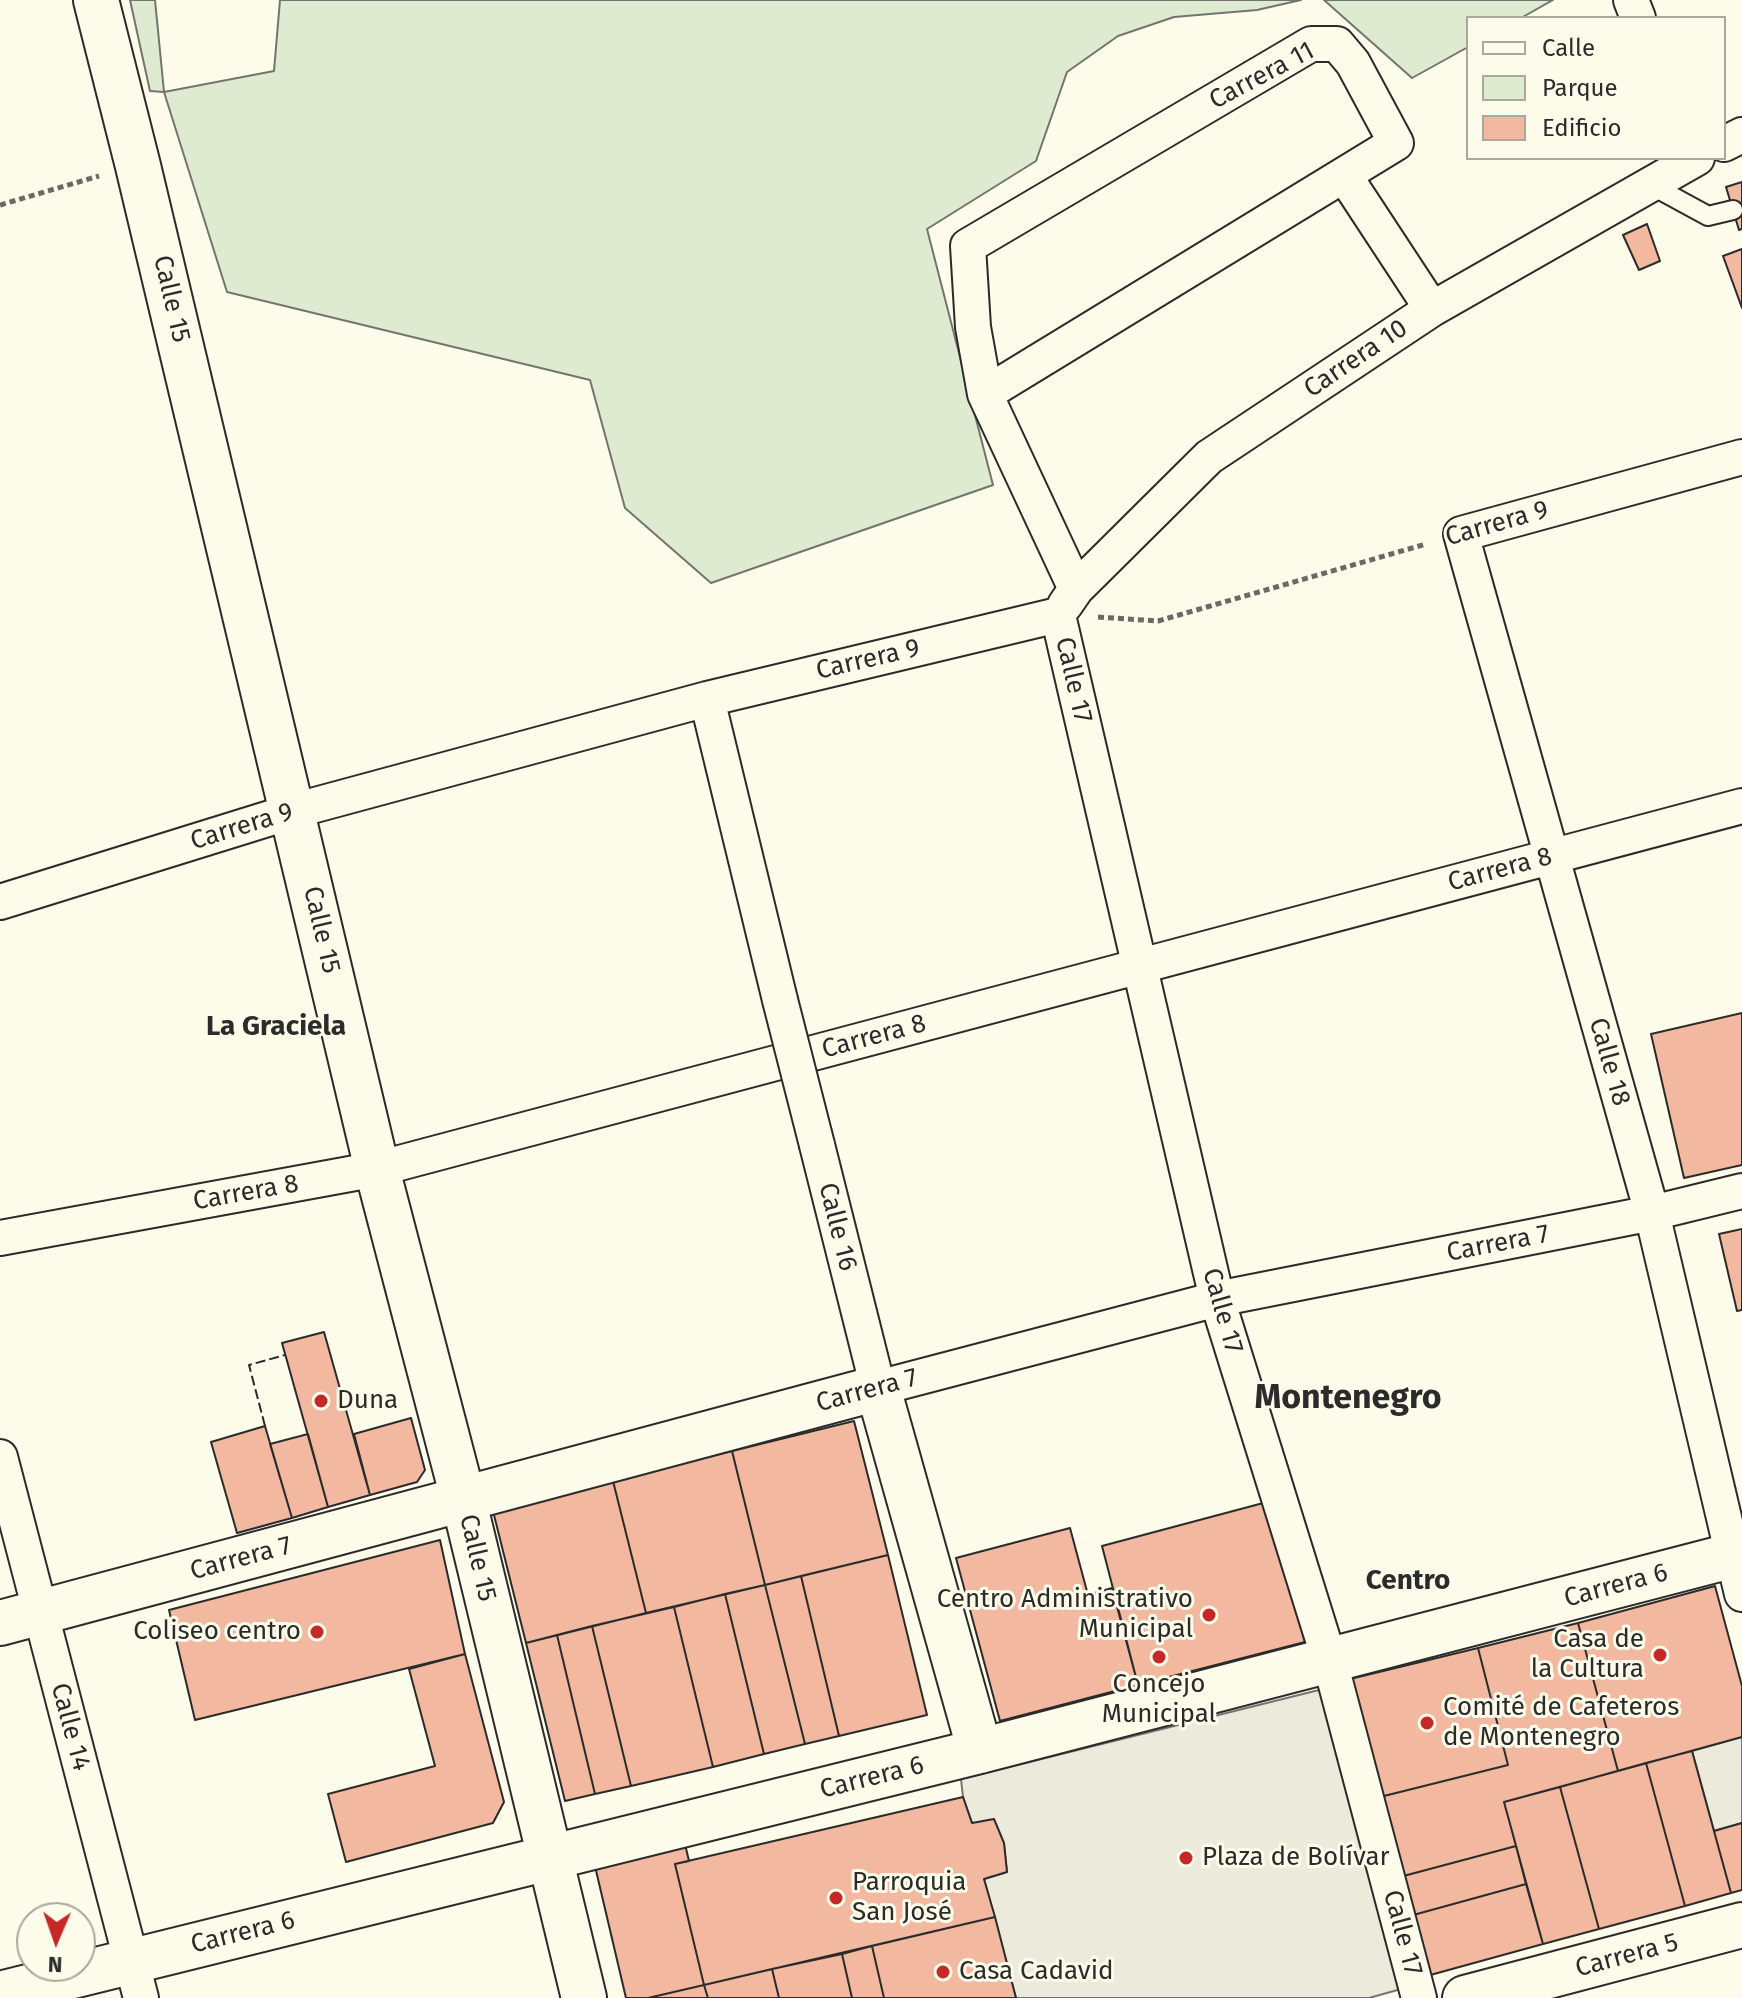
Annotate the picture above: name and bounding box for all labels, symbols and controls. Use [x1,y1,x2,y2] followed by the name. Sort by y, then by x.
[1466,16,1726,160] legend
[1542,34,1595,62] text: Calle
[1204,35,1320,117] street label: Carrera 11
[1542,74,1618,102] text: Parque
[1542,114,1622,142] text: Edificio
[146,252,196,346] street label: Calle 15
[1298,313,1414,405] street label: Carrera 10
[1442,494,1552,554] street label: Carrera 9
[813,633,923,687] street label: Carrera 9
[1048,634,1098,726] street label: Calle 17
[187,797,297,857] street label: Carrera 9
[1445,841,1555,899] street label: Carrera 8
[296,883,346,977] street label: Calle 15
[819,1008,929,1066] street label: Carrera 8
[206,1010,346,1044] district label: La Graciela
[1582,1014,1636,1110] street label: Calle 18
[191,1168,301,1218] street label: Carrera 8
[811,1180,863,1274] street label: Calle 16
[1444,1219,1552,1269] street label: Carrera 7
[1195,1265,1249,1357] street label: Calle 17
[813,1363,921,1419] street label: Carrera 7
[1254,1379,1442,1419] district label: Montenegro
[337,1385,398,1417] place label: Duna
[312,1392,330,1410] marker: Duna
[452,1511,502,1605] street label: Calle 15
[187,1531,295,1587] street label: Carrera 7
[1561,1557,1671,1615] street label: Carrera 6
[1366,1564,1450,1598] district label: Centro
[937,1584,1193,1646] place label: Centro Administrativo Municipal
[1200,1606,1218,1624] marker: Centro Administrativo Municipal
[133,1616,301,1648] place label: Coliseo centro
[308,1623,326,1641] marker: Coliseo centro
[1531,1624,1644,1686] place label: Casa de la Cultura
[1651,1646,1669,1664] marker: Casa de la Cultura
[1150,1648,1168,1666] marker: Concejo Municipal
[1102,1669,1216,1730] place label: Concejo Municipal
[43,1680,97,1774] street label: Calle 14
[1443,1692,1679,1754] place label: Comité de Cafeteros de Montenegro
[1418,1714,1436,1732] marker: Comité de Cafeteros de Montenegro
[817,1750,927,1806] street label: Carrera 6
[1202,1842,1390,1874] place label: Plaza de Bolívar
[1177,1849,1195,1867] marker: Plaza de Bolívar
[852,1867,966,1928] place label: Parroquia San José
[1376,1887,1428,1979] street label: Calle 17
[827,1889,845,1907] marker: Parroquia San José
[16,1902,96,1982] north arrow
[188,1905,298,1961] street label: Carrera 6
[1572,1927,1682,1985] street label: Carrera 5
[47,1951,63,1978] text: N
[959,1956,1114,1988] place label: Casa Cadavid
[934,1963,952,1981] marker: Casa Cadavid

